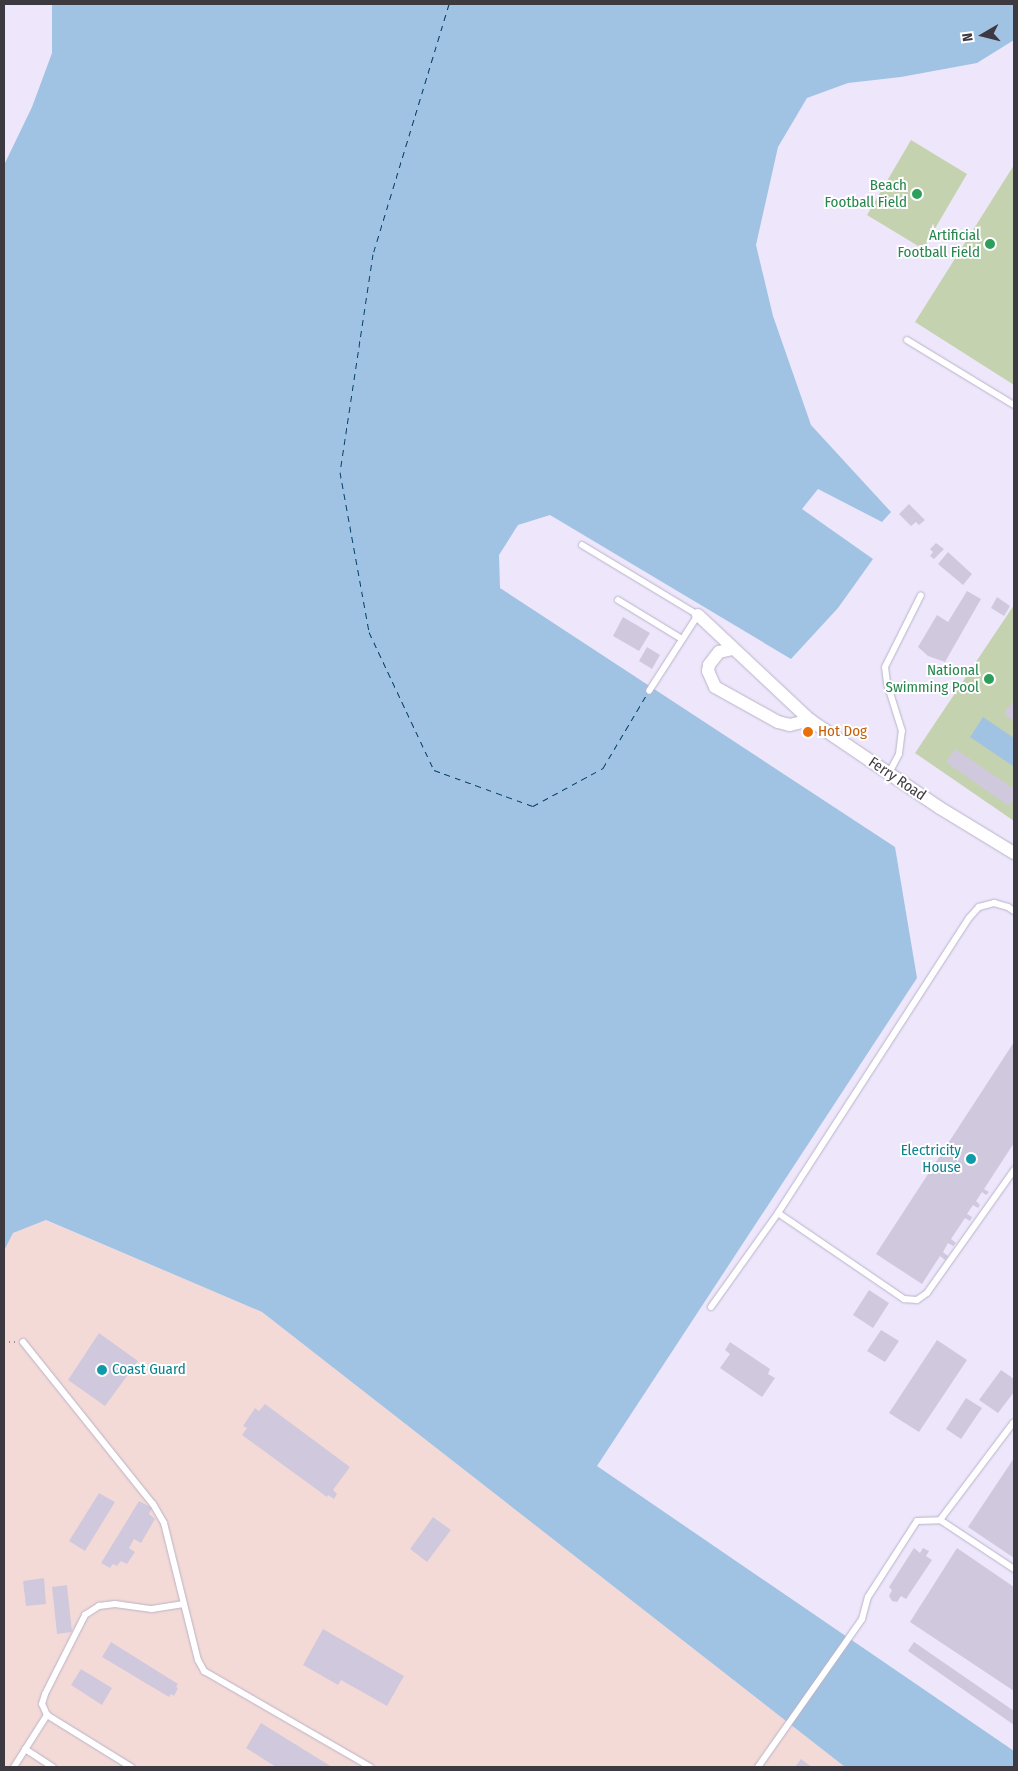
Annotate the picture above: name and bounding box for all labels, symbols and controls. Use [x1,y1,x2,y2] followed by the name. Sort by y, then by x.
[958,10,1008,60] north arrow
[959,32,977,43] text: N
[825,176,907,211] place label: Beach Football Field
[911,188,923,200] marker: Beach Football Field
[898,226,980,261] place label: Artificial Football Field
[984,238,996,250] marker: Artificial Football Field
[885,661,979,696] place label: National Swimming Pool
[983,673,995,685] marker: National Swimming Pool
[818,723,867,741] place label: Hot Dog
[802,726,814,738] marker: Hot Dog
[865,753,929,805] street label: Ferry Road
[901,1141,961,1176] place label: Electricity House
[965,1153,977,1165] marker: Electricity House
[112,1361,186,1379] place label: Coast Guard
[96,1364,108,1376] marker: Coast Guard

